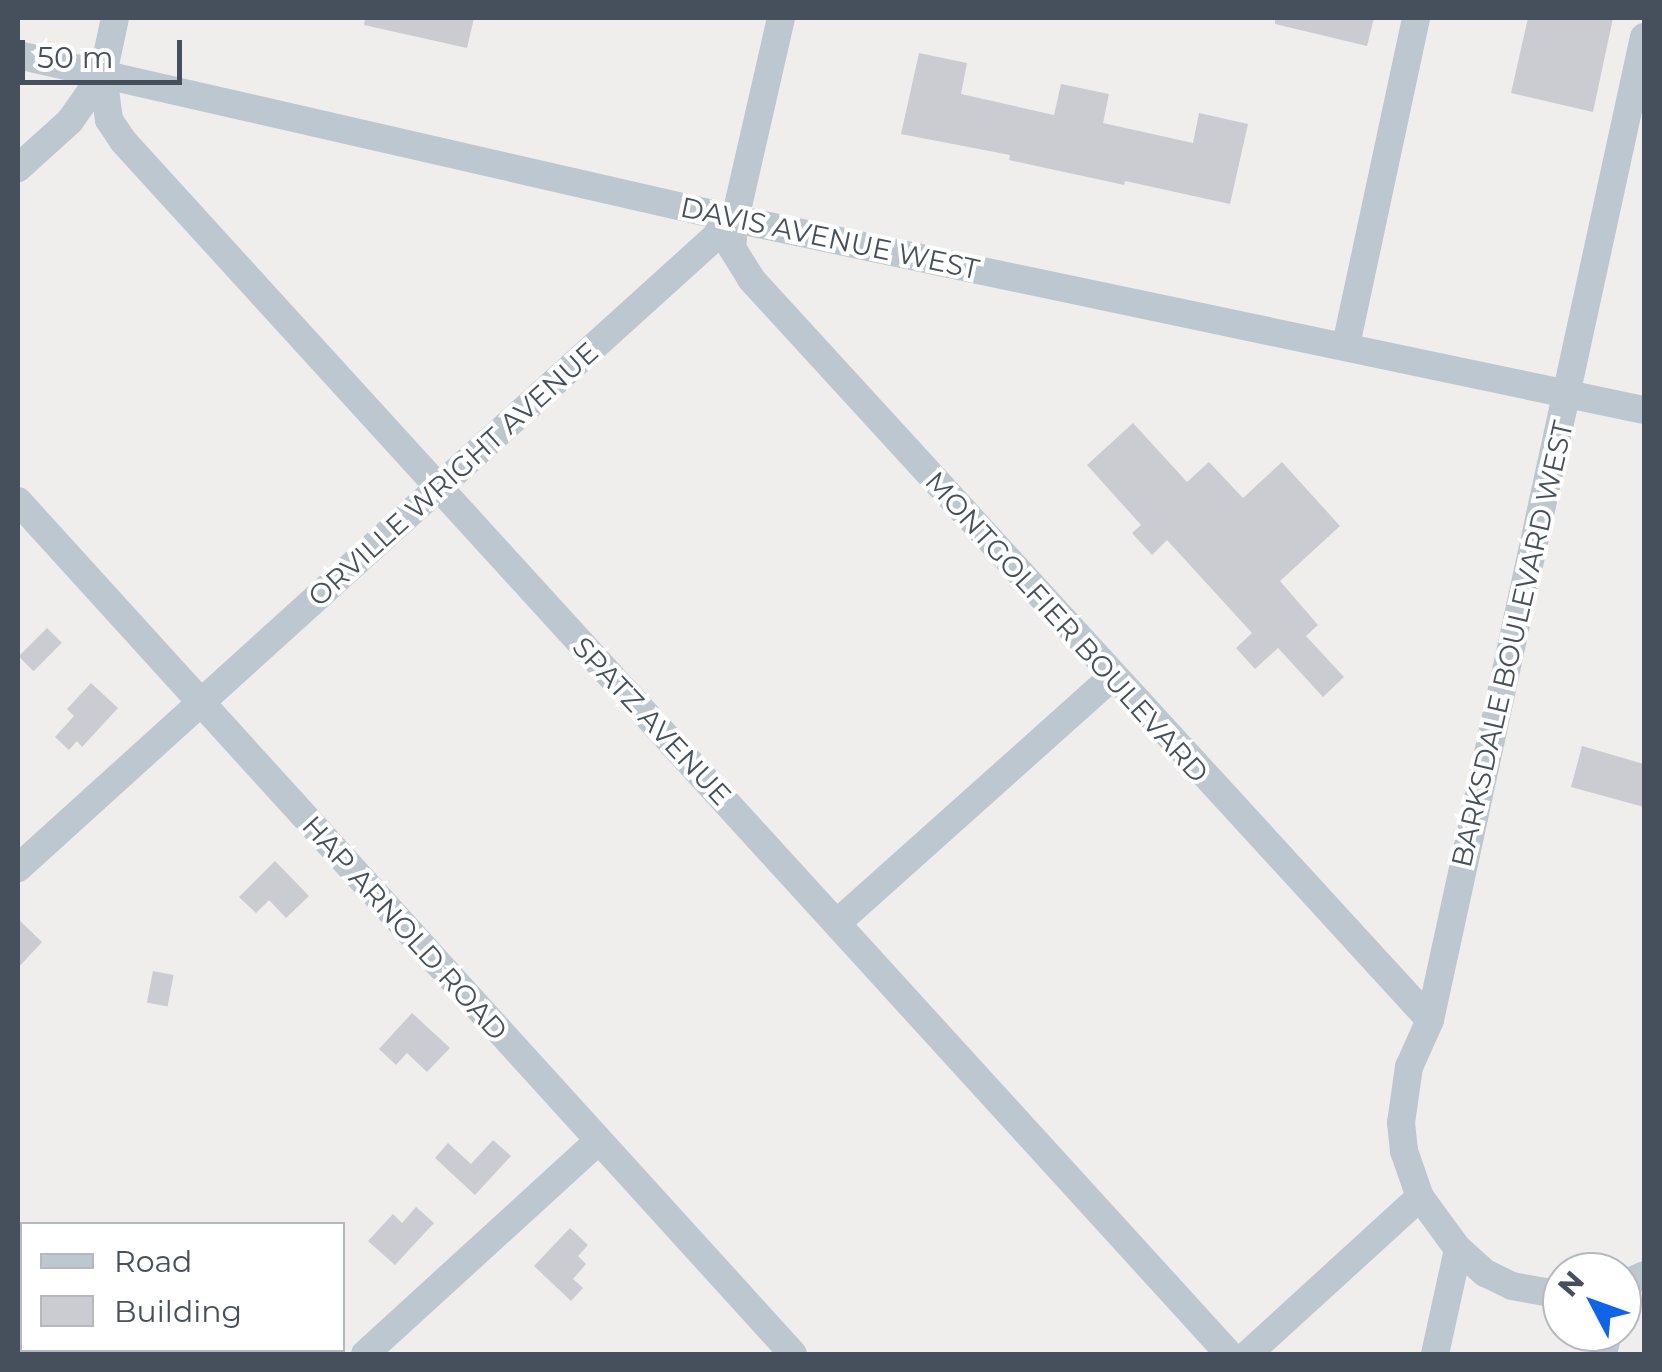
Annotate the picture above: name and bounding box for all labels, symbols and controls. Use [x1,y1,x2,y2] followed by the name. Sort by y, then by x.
[25,20,188,82] scale bar
[37,39,114,76] text: 50 m
[678,190,982,286] street label: DAVIS AVENUE WEST
[301,335,605,613] street label: ORVILLE WRIGHT AVENUE
[1444,418,1580,870] street label: BARKSDALE BOULEVARD WEST
[918,465,1216,789] street label: MONTGOLFIER BOULEVARD
[566,630,738,812] street label: SPATZ AVENUE
[295,809,515,1047] street label: HAP ARNOLD ROAD
[20,1222,345,1352] legend
[114,1243,192,1280] text: Road
[1542,1252,1642,1352] north arrow
[1551,1264,1591,1303] text: N
[114,1293,242,1330] text: Building

